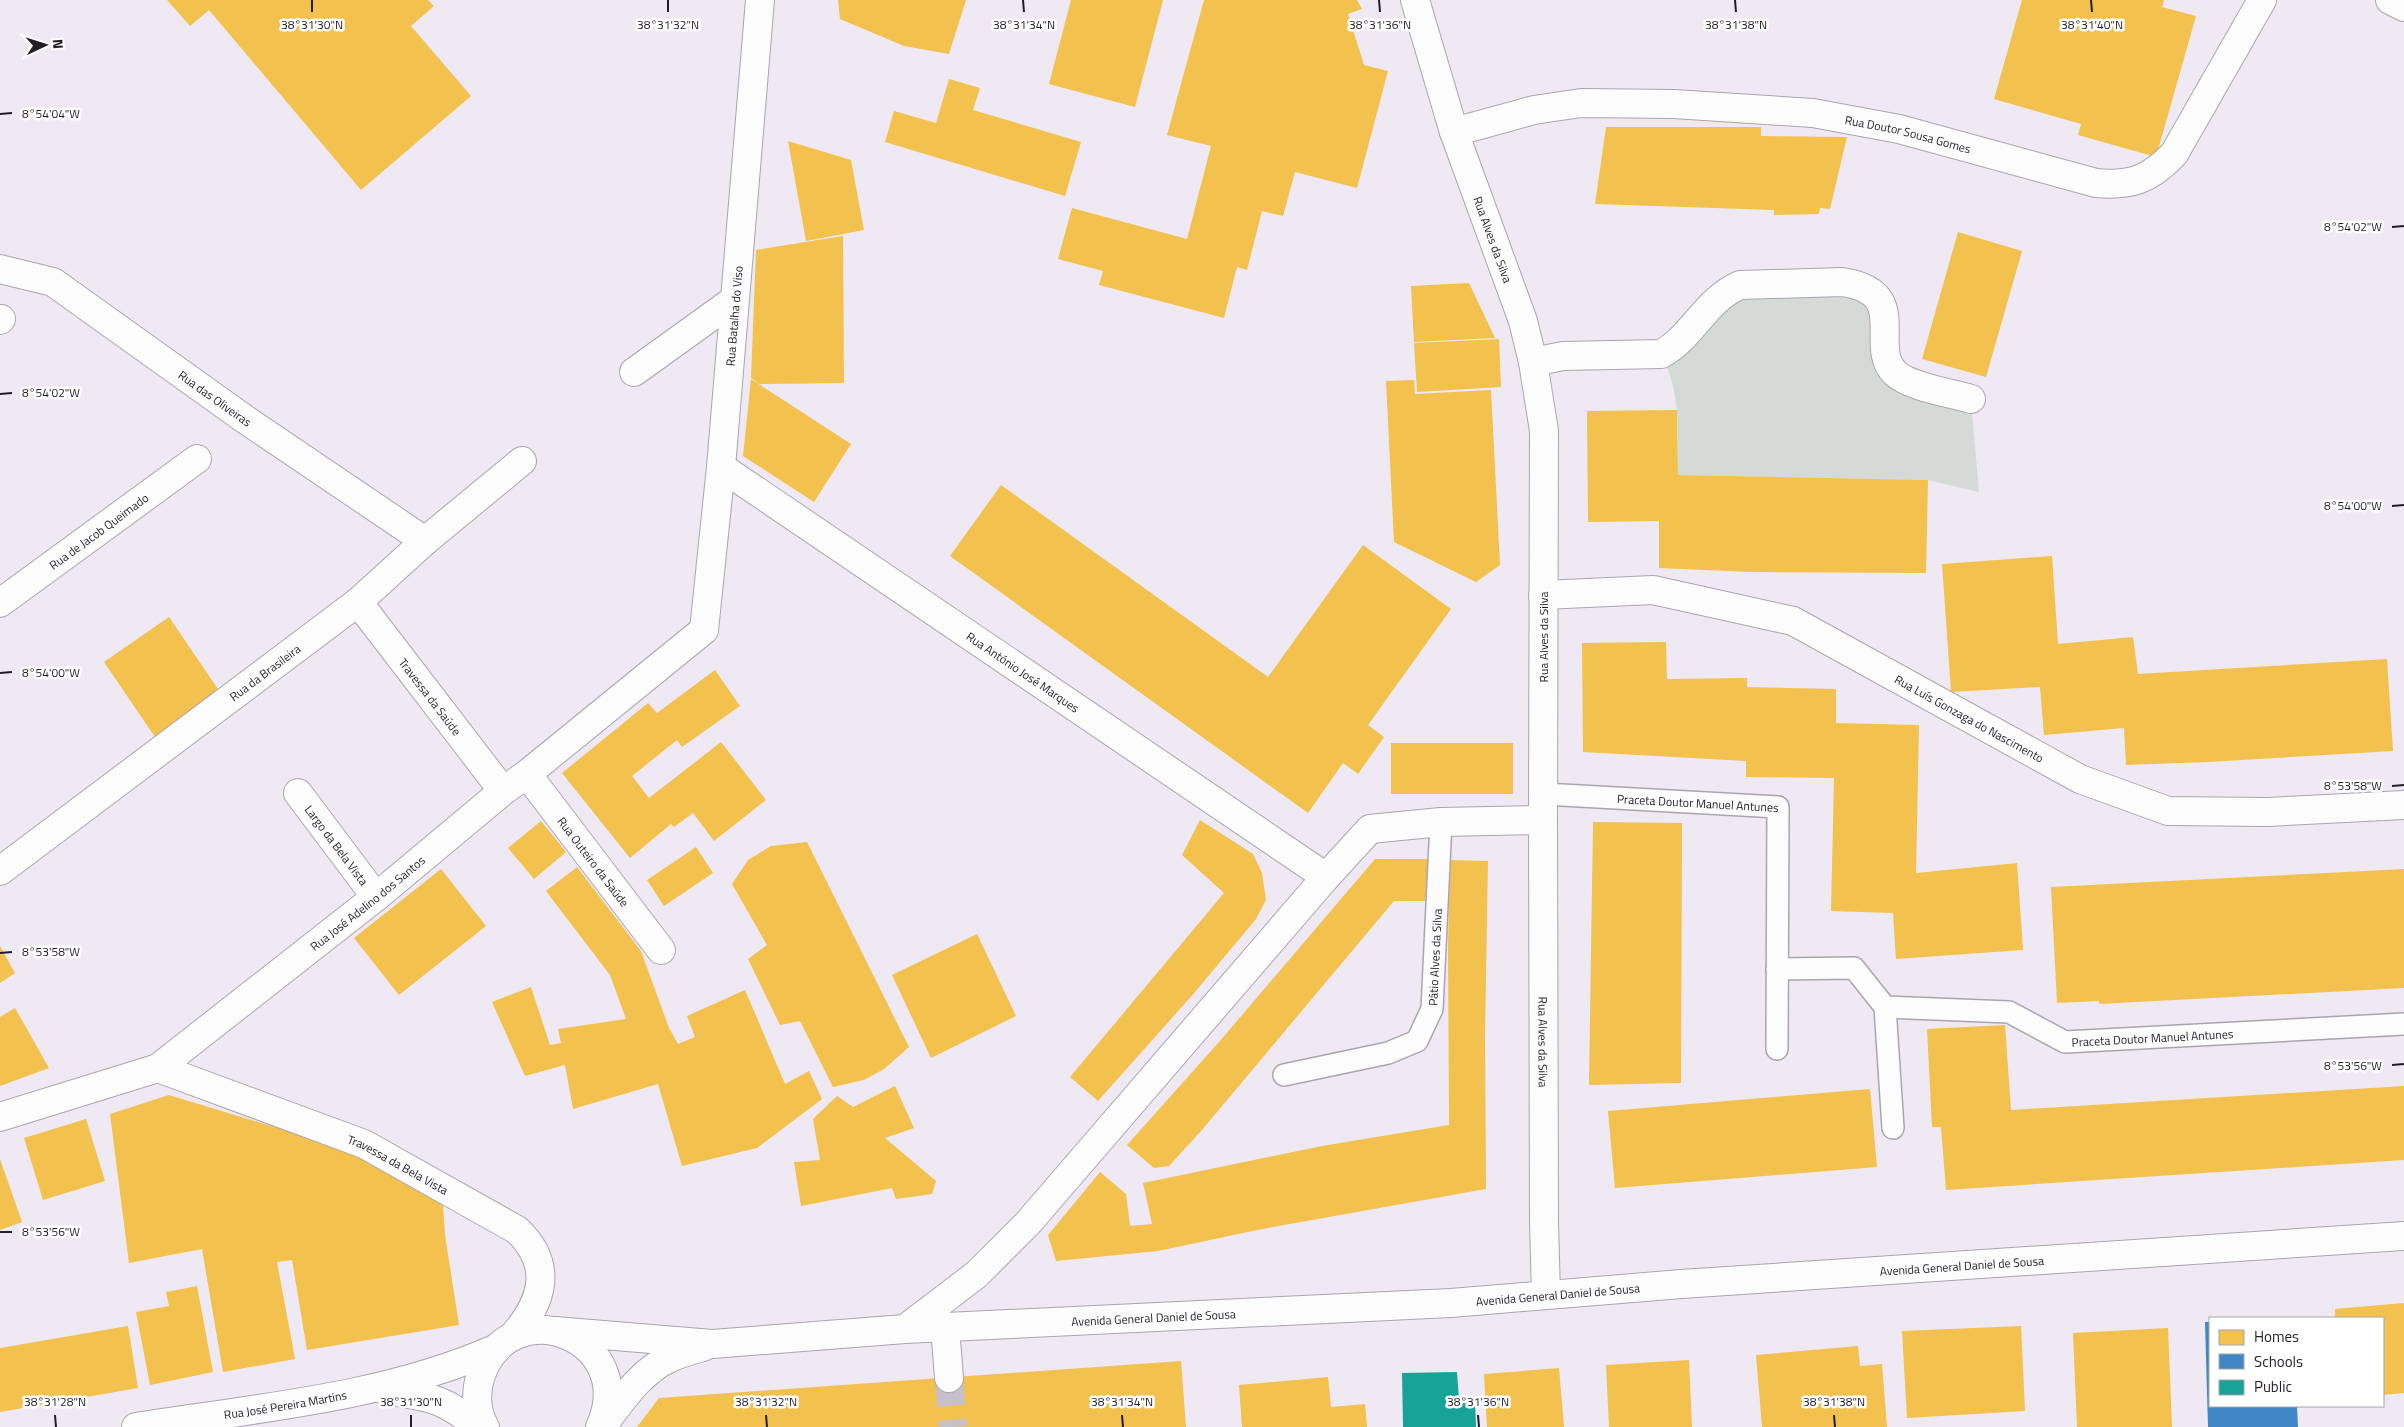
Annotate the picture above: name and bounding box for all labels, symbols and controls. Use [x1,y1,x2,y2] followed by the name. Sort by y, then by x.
[281,15,343,34] text: 38°31'30"N
[637,15,699,34] text: 38°31'32"N
[993,15,1055,34] text: 38°31'34"N
[1349,15,1411,34] text: 38°31'36"N
[1705,15,1767,34] text: 38°31'38"N
[2061,15,2123,34] text: 38°31'40"N
[20,20,70,70] north arrow
[48,38,69,50] text: N
[22,104,80,123] text: 8°54'04"W
[1843,110,1974,158] street label: Rua Doutor Sousa Gomes
[1469,193,1518,285] street label: Rua Alves da Silva
[2324,217,2382,236] text: 8°54'02"W
[720,265,747,367] street label: Rua Batalha do Viso
[175,365,256,431] street label: Rua das Oliveiras
[22,383,80,402] text: 8°54'02"W
[45,488,152,574] street label: Rua de Jacob Queimado
[2324,496,2382,515] text: 8°54'00"W
[1534,592,1553,682] street label: Rua Alves da Silva
[963,627,1084,717] street label: Rua António José Marques
[225,639,304,705] street label: Rua da Brasileira
[394,654,466,739] street label: Travessa da Saúde
[22,663,80,682] text: 8°54'00"W
[1891,669,2048,767] street label: Rua Luís Gonzaga do Nascimento
[2324,776,2382,795] text: 8°53'58"W
[1616,789,1780,817] street label: Praceta Doutor Manuel Antunes
[300,801,374,889] street label: Largo da Bela Vista
[553,812,634,911] street label: Rua Outeiro da Saúde
[306,850,429,955] street label: Rua José Adelino dos Santos
[1423,908,1446,1006] street label: Pátio Alves da Silva
[22,942,80,961] text: 8°53'58"W
[1534,997,1553,1088] street label: Rua Alves da Silva
[2071,1024,2234,1051] street label: Praceta Doutor Manuel Antunes
[2324,1056,2382,1075] text: 8°53'56"W
[345,1129,452,1199] street label: Travessa da Bela Vista
[22,1222,80,1241] text: 8°53'56"W
[1879,1250,2045,1280] street label: Avenida General Daniel de Sousa
[1475,1278,1641,1310] street label: Avenida General Daniel de Sousa
[1071,1304,1236,1331] street label: Avenida General Daniel de Sousa
[2209,1317,2384,1407] legend
[2254,1325,2299,1348] text: Homes
[2254,1350,2303,1373] text: Schools
[2254,1375,2292,1398] text: Public
[223,1385,349,1424] street label: Rua José Pereira Martins
[24,1392,86,1411] text: 38°31'28"N
[380,1392,442,1411] text: 38°31'30"N
[735,1392,797,1411] text: 38°31'32"N
[1091,1392,1153,1411] text: 38°31'34"N
[1447,1392,1509,1411] text: 38°31'36"N
[1803,1392,1865,1411] text: 38°31'38"N

